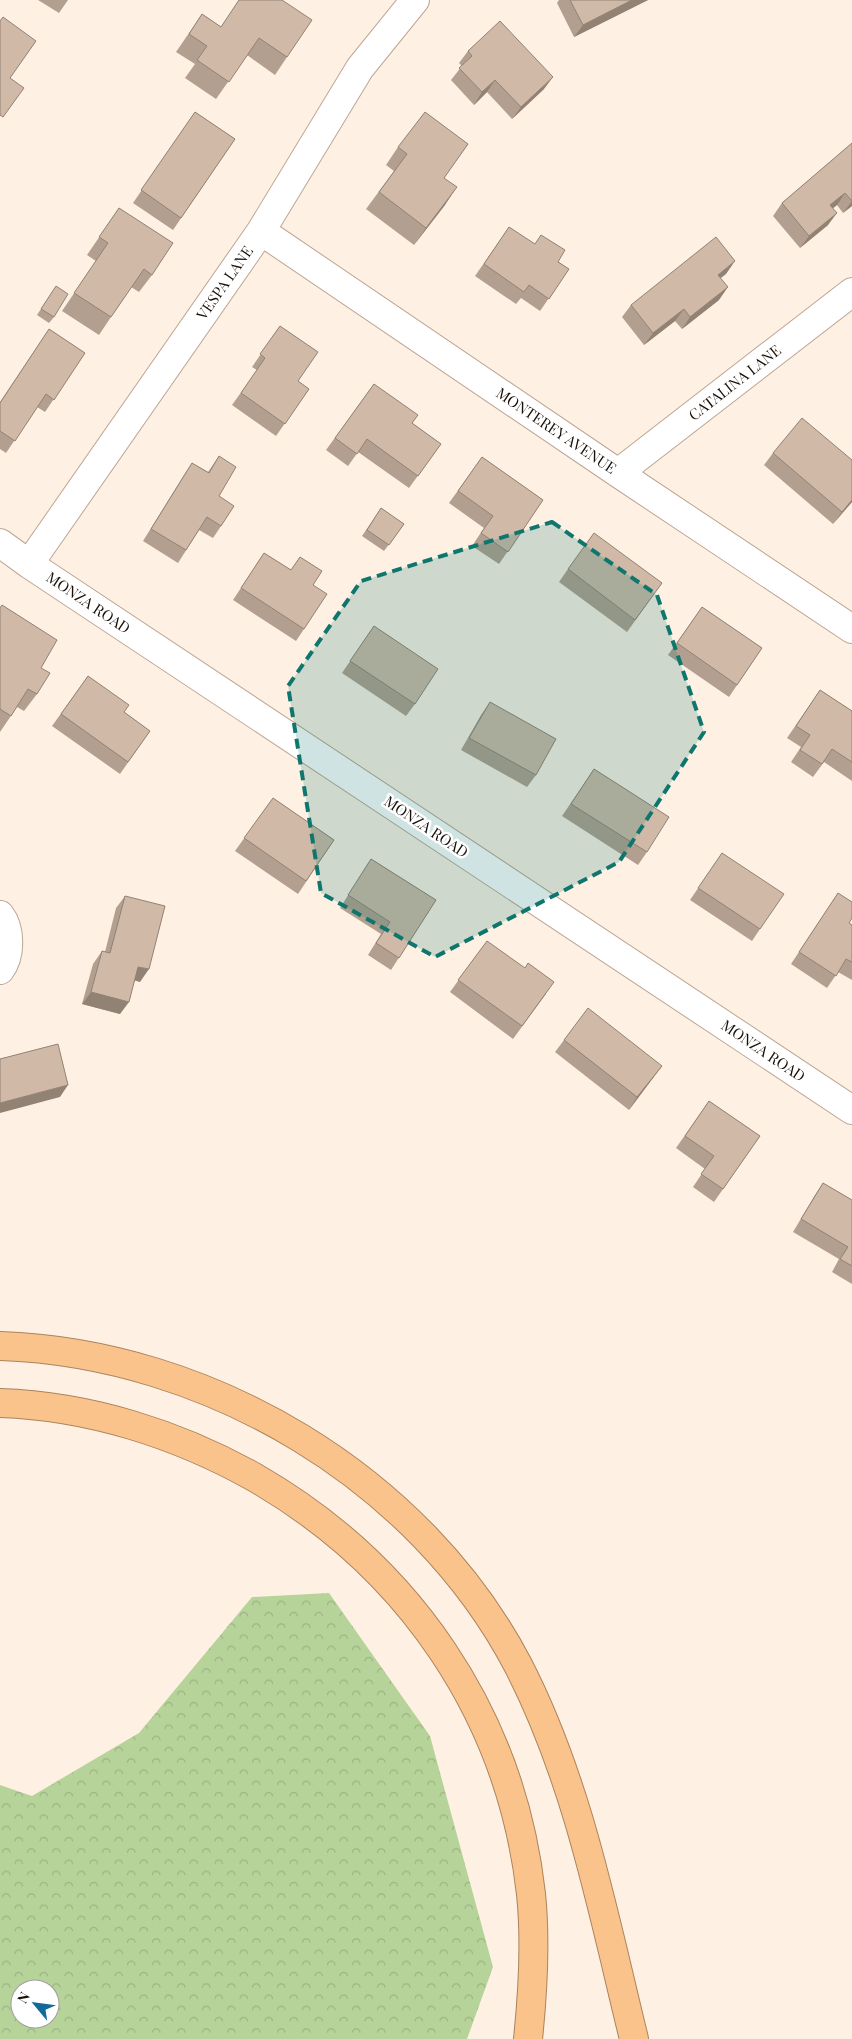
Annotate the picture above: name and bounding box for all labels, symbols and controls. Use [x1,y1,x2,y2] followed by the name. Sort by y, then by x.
[191,242,257,324] street label: VESPA LANE
[684,340,785,425] street label: CATALINA LANE
[493,383,620,478] street label: MONTEREY AVENUE
[43,567,135,638] street label: MONZA ROAD
[381,791,473,862] street label: MONZA ROAD
[718,1015,810,1086] street label: MONZA ROAD
[10,1979,60,2029] north arrow
[12,1988,34,2006] text: N

